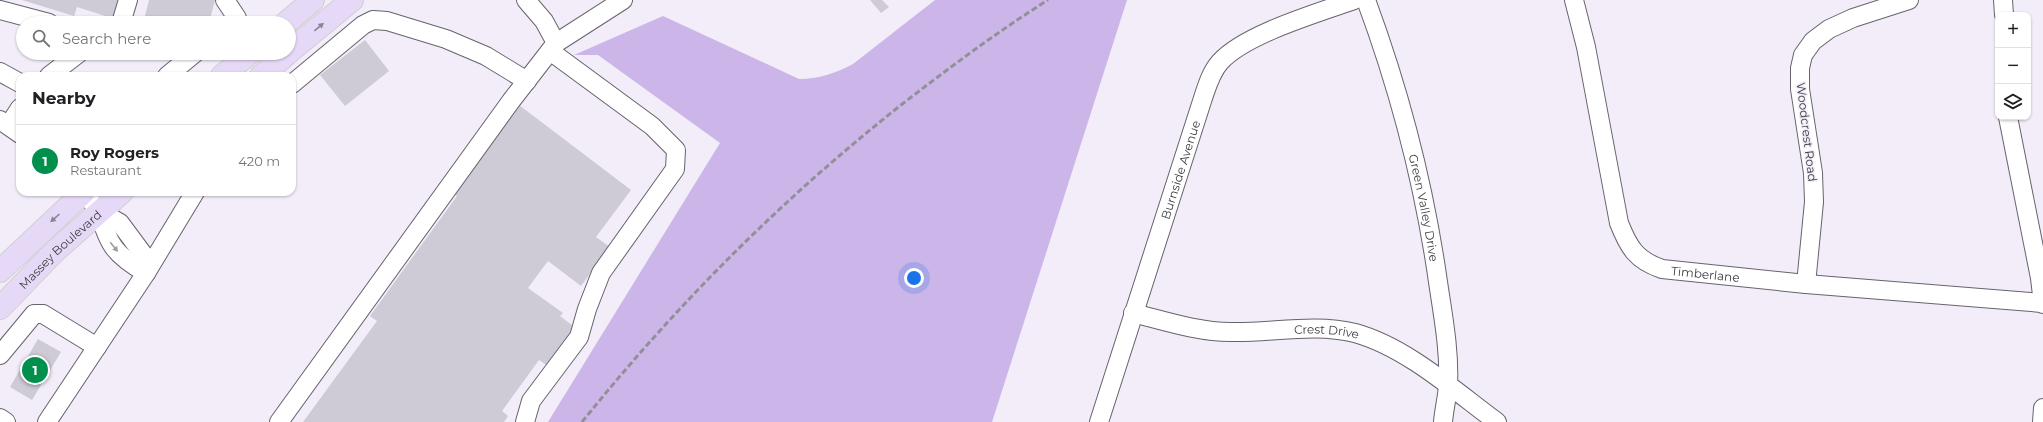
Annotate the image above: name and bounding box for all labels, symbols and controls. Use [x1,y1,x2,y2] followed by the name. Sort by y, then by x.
[1995,12,2031,120] map controls
[1995,12,2031,48] button: +
[16,16,296,60] search box
[314,23,324,32] one-way arrow
[30,27,52,49] icon: search
[62,29,151,48] text: Search here
[1995,48,2031,84] button: −
[1793,82,1821,182] street label: Woodcrest Road
[1995,84,2031,120] button: layers
[32,88,96,108] text: Nearby
[1157,118,1203,221] street label: Burnside Avenue
[70,143,159,162] text: Roy Rogers
[1406,152,1442,262] street label: Green Valley Drive
[42,153,48,169] text: 1
[238,153,280,169] text: 420 m
[70,162,141,178] text: Restaurant
[15,206,104,292] street label: Massey Boulevard
[50,213,60,223] one-way arrow
[109,241,118,252] one-way arrow
[1671,263,1740,285] street label: Timberlane
[904,268,924,288] your location
[1294,321,1361,341] street label: Crest Drive
[22,355,48,385] pin: 1

